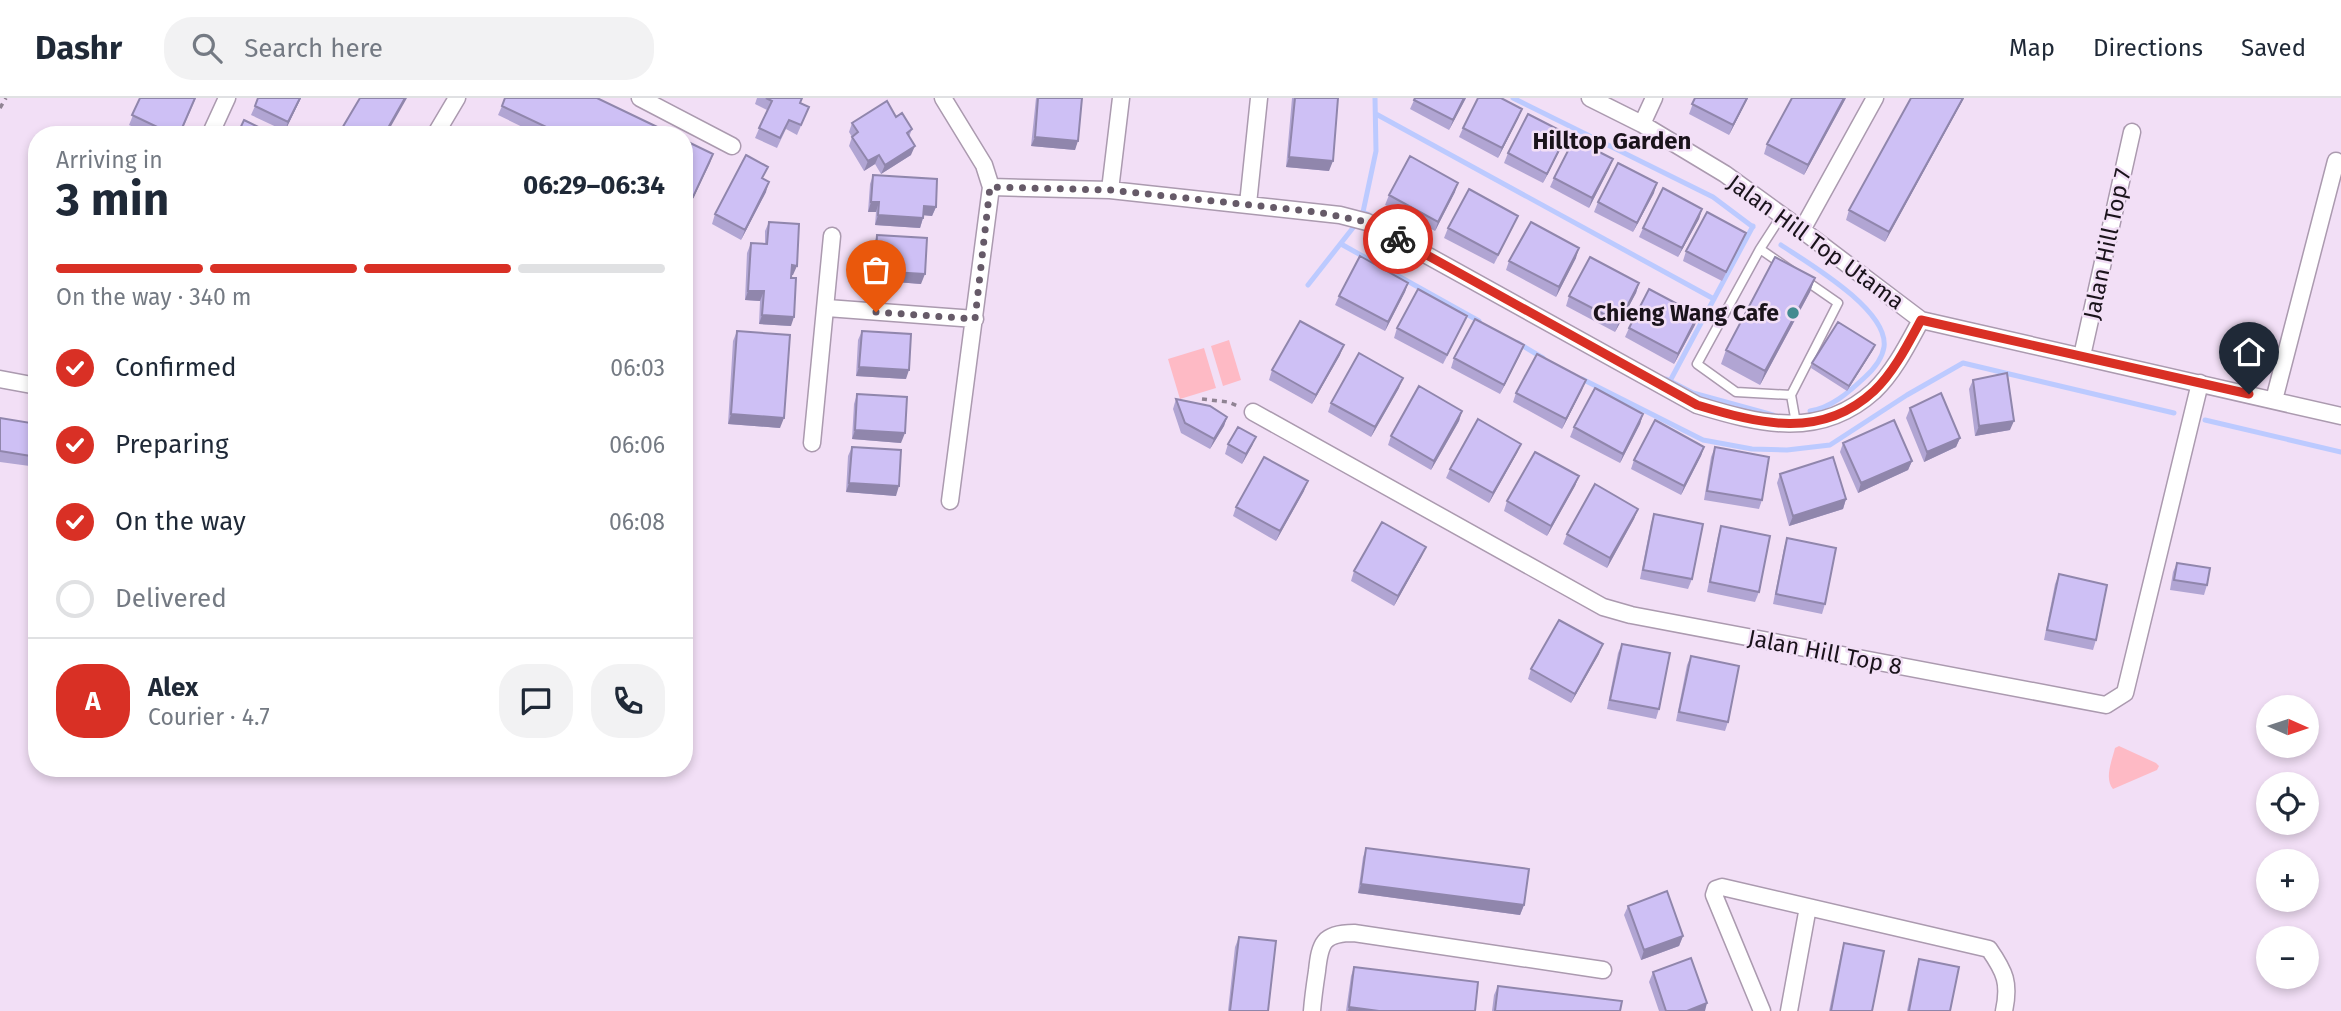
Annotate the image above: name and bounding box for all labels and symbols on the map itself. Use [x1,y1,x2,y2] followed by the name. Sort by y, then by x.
[1533,127,1691,155] district label: Hilltop Garden
[2077,166,2137,322] street label: Jalan Hill Top 7
[1722,168,1910,316] street label: Jalan Hill Top Utama
[1363,204,1433,274] courier
[846,240,906,312] pin
[1593,299,1779,327] place label: Chieng Wang Cafe
[1785,305,1801,321] marker: Chieng Wang Cafe
[2219,322,2279,394] pin
[1746,623,1904,681] street label: Jalan Hill Top 8
[2256,695,2319,758] north arrow

